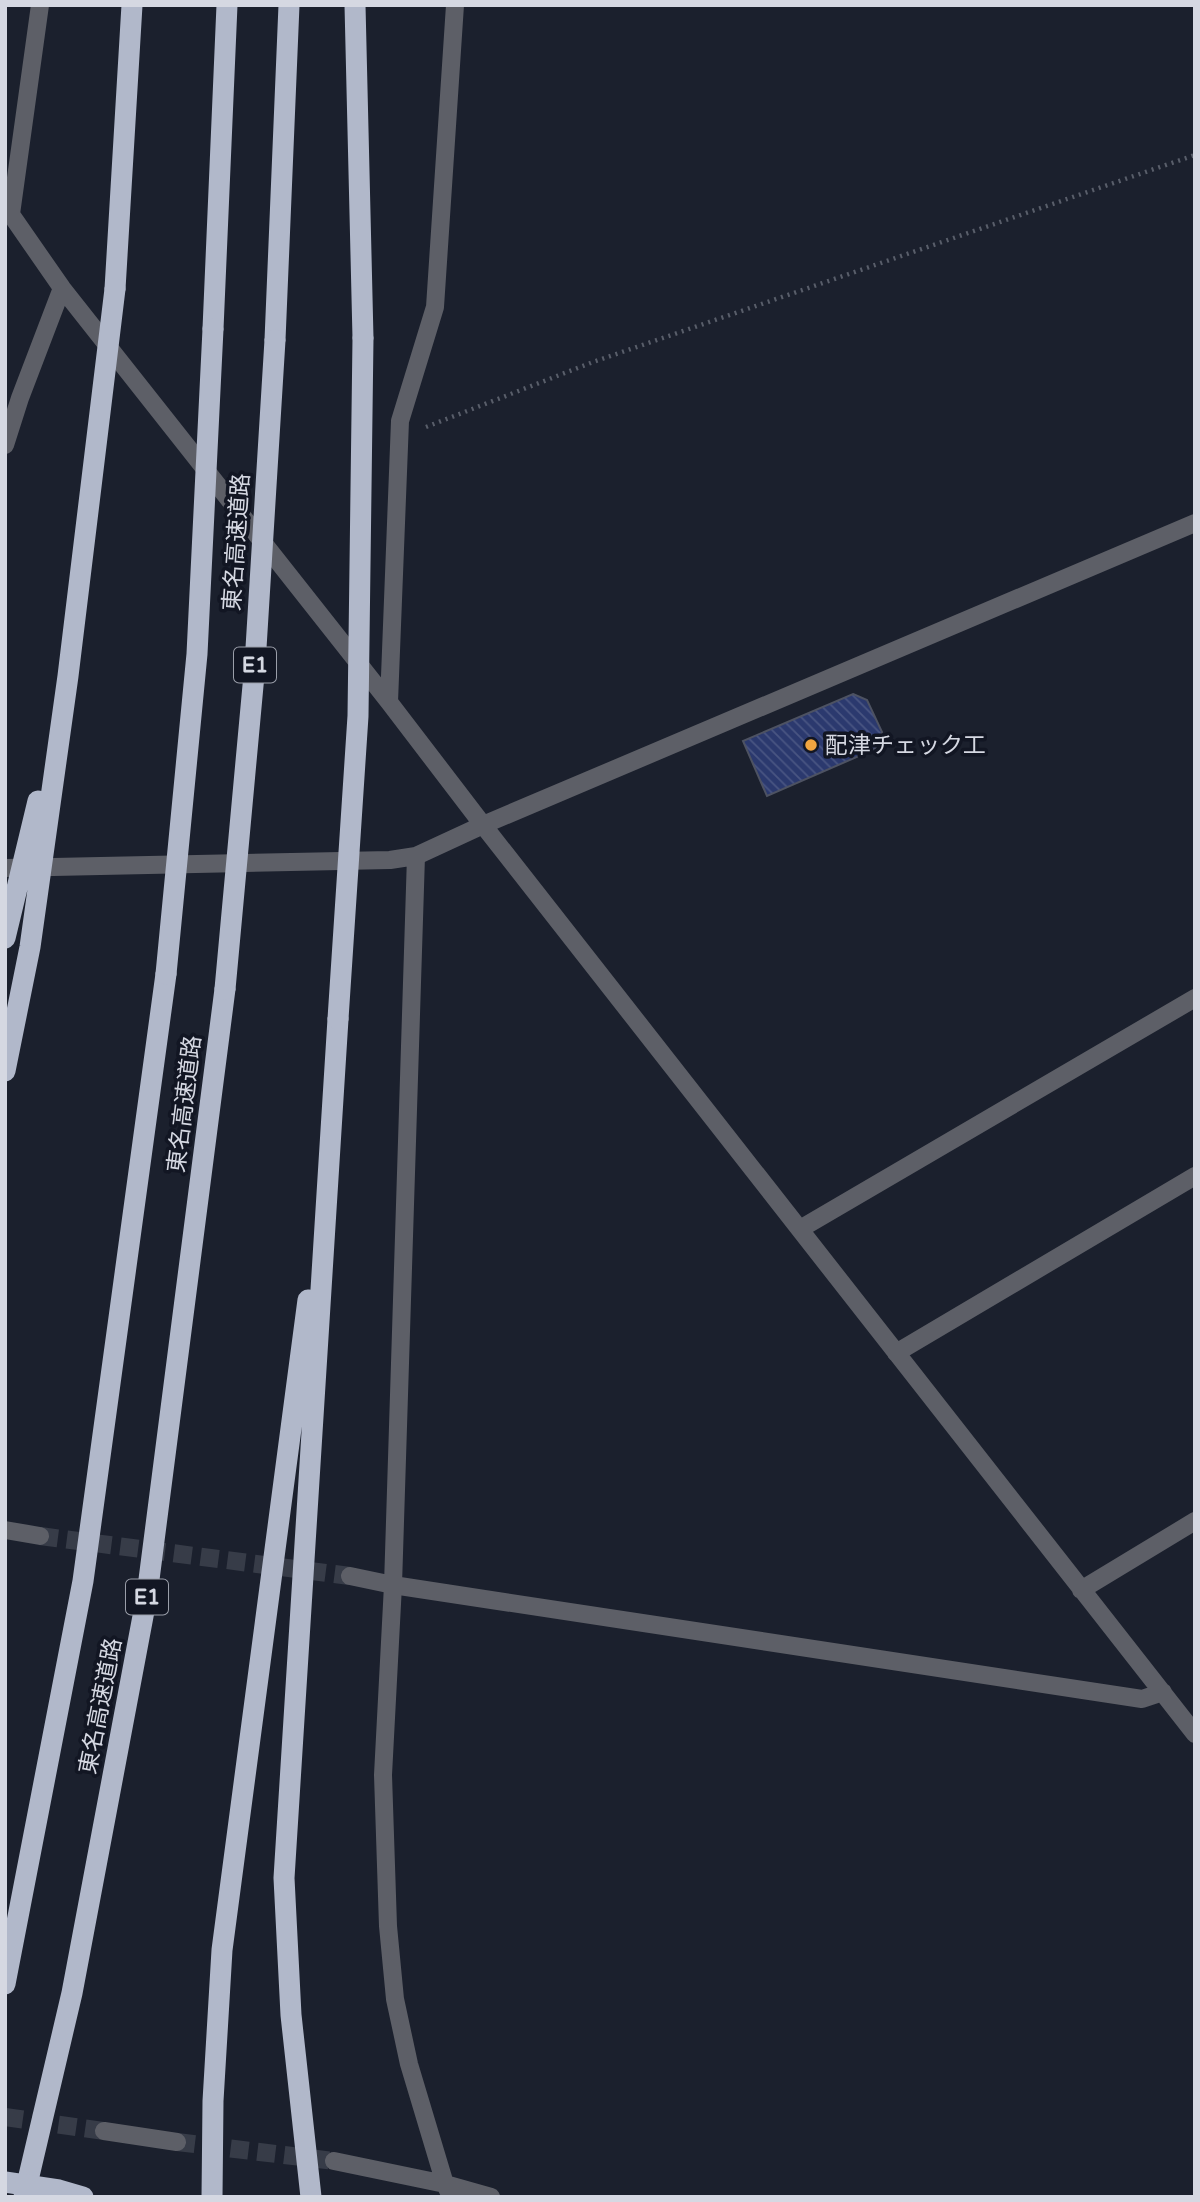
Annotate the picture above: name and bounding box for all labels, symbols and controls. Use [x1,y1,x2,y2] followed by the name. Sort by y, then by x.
[218,472,256,612] street label: 東名高速道路
[234,648,276,682] road number: E1
[825,732,986,760] place label: 配津チェック工
[803,737,819,753] marker: 配津チェック工
[163,1034,207,1174] street label: 東名高速道路
[126,1580,168,1614] road number: E1
[74,1636,128,1777] street label: 東名高速道路

